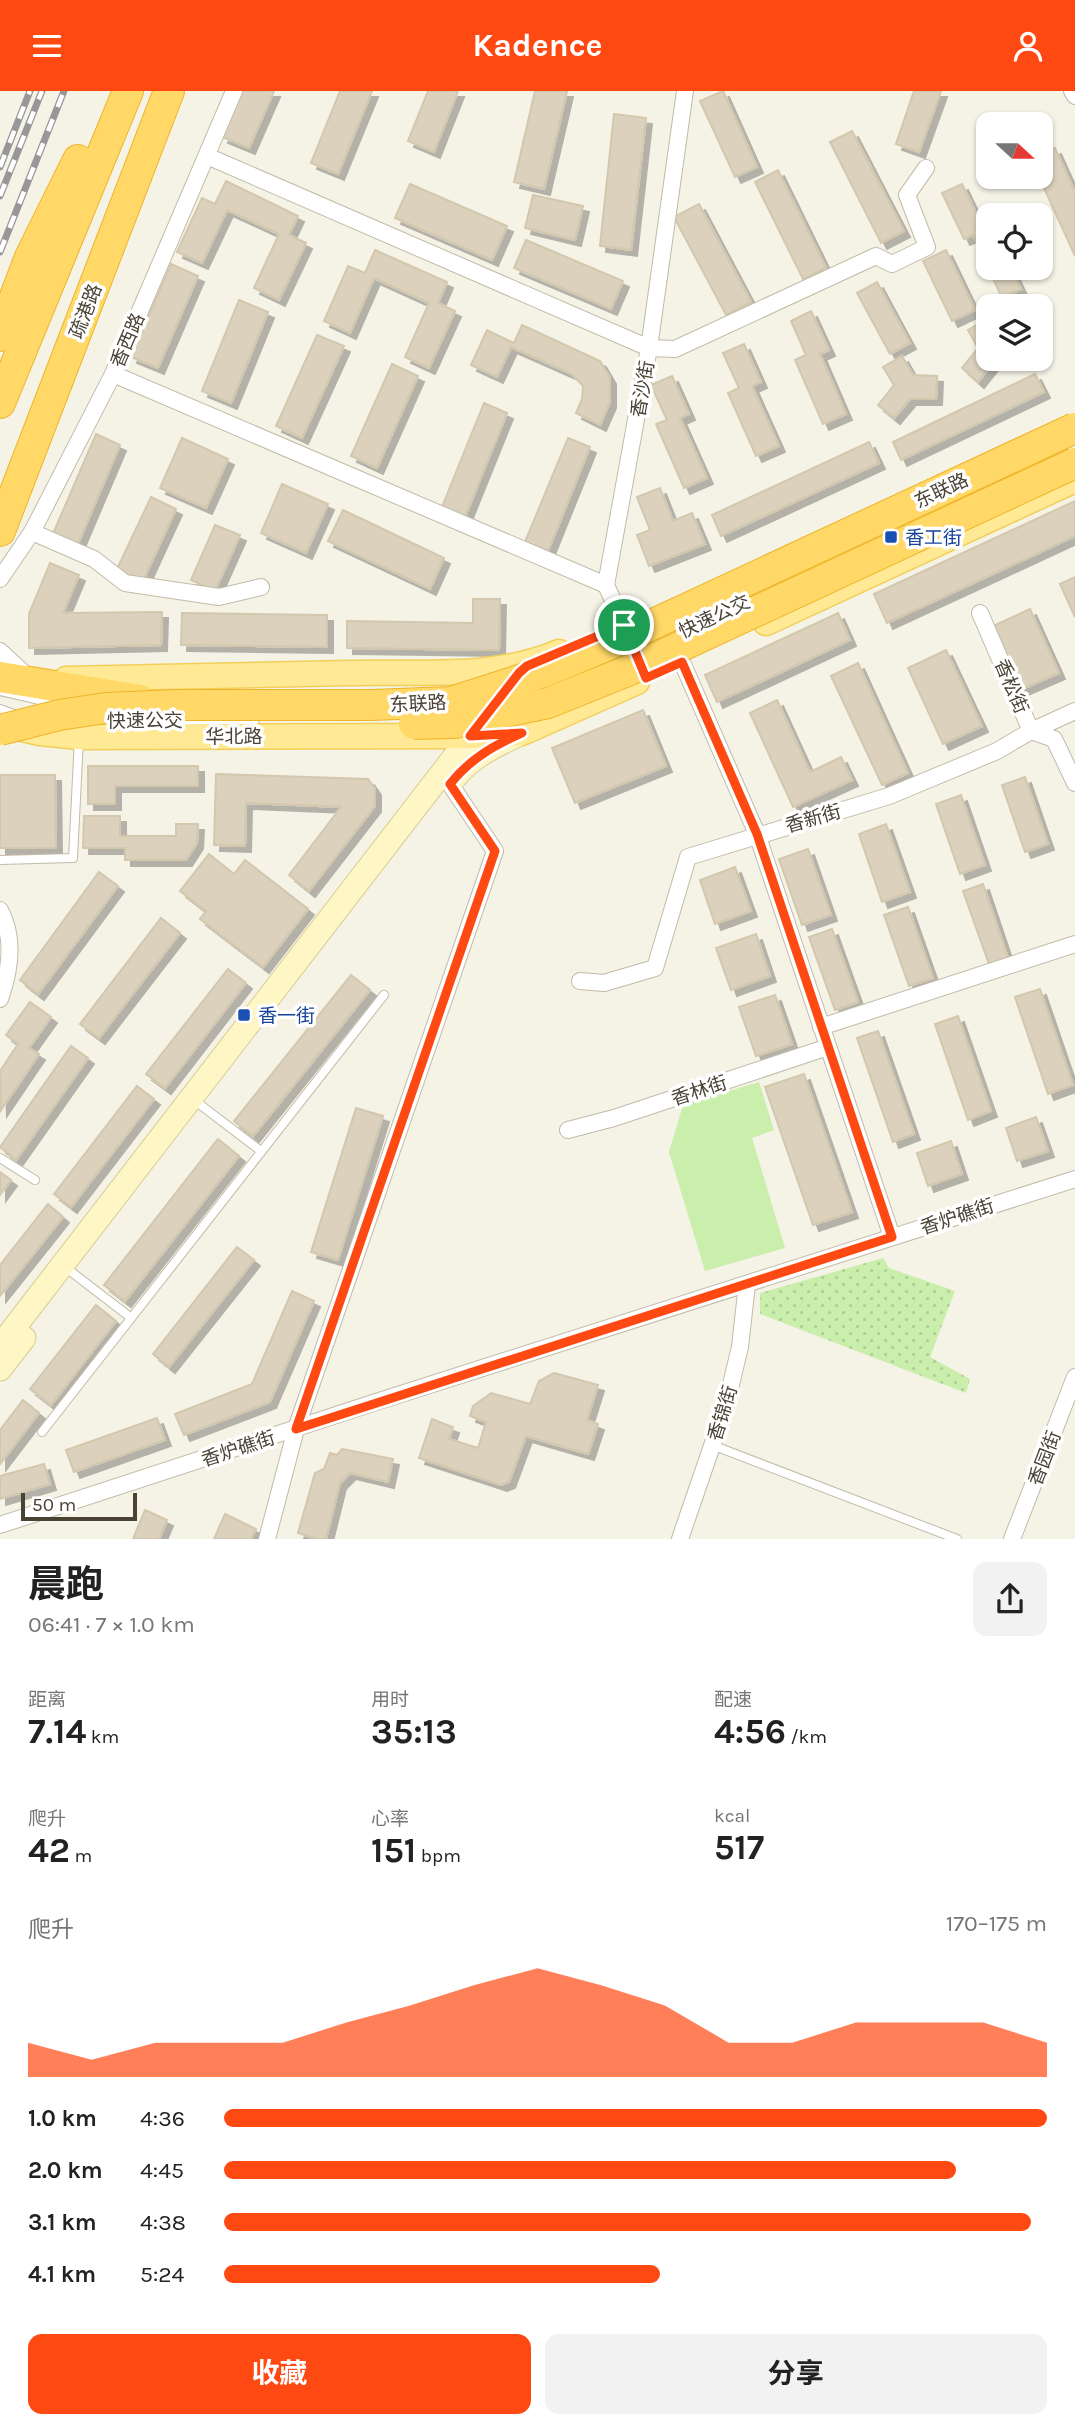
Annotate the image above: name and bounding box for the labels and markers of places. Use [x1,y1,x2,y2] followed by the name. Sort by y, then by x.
[905,527,962,549] place label: 香工街
[883,529,899,545] marker: 香工街
[594,595,654,655] pin
[258,1005,315,1027] place label: 香一街
[236,1007,252,1023] marker: 香一街

